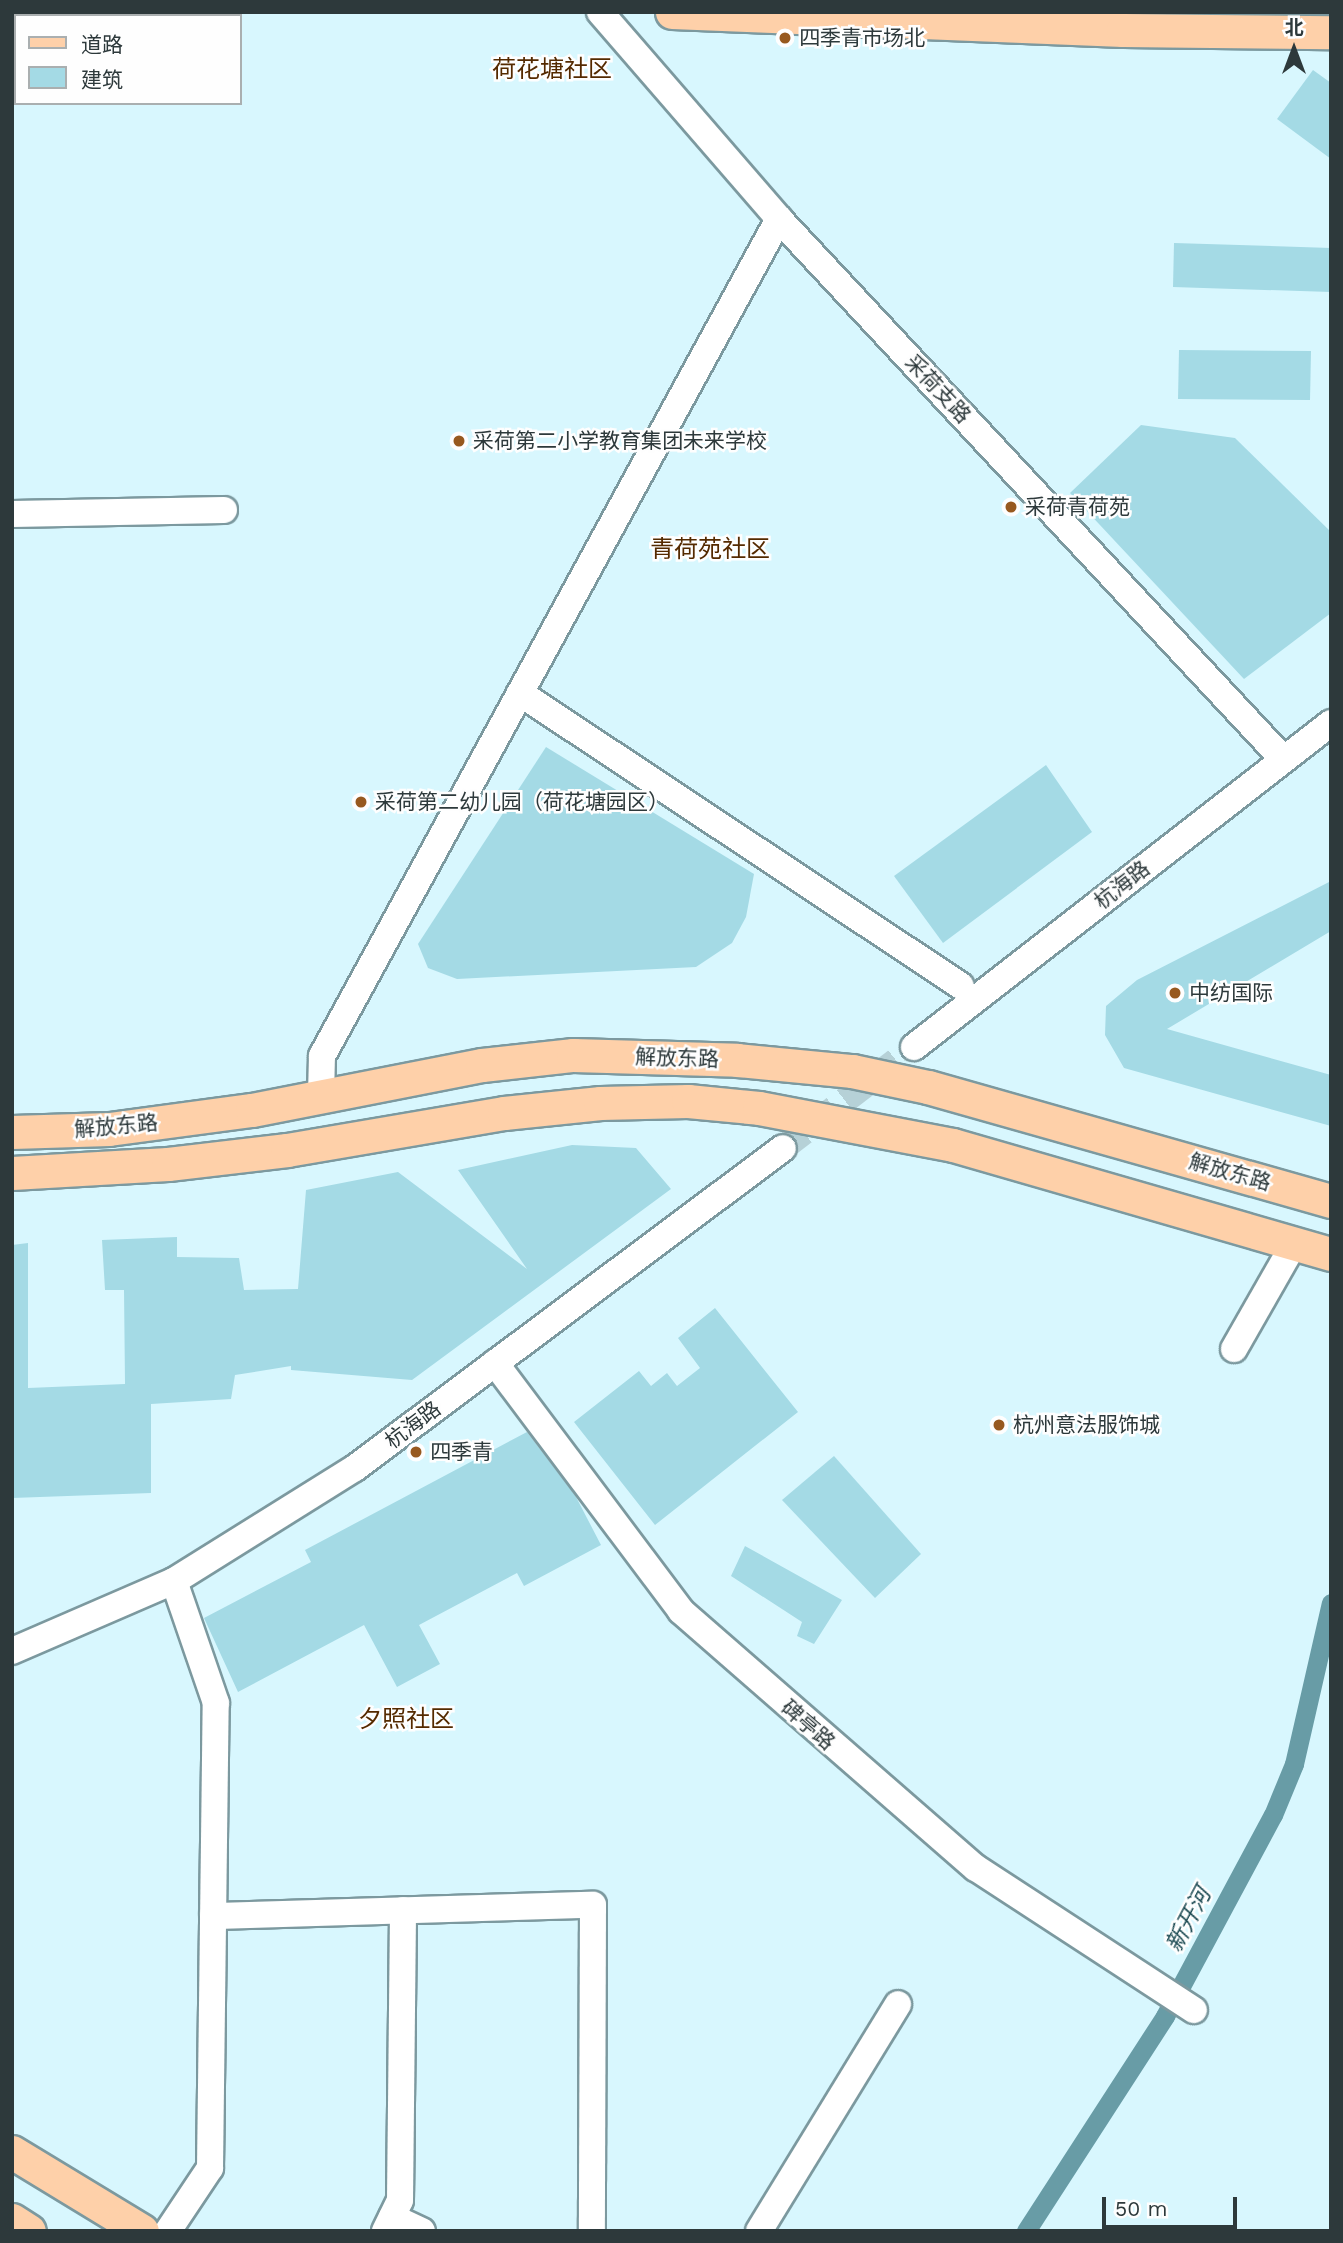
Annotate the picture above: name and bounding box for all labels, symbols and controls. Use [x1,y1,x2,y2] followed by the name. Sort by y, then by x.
[14,14,242,105] legend
[1259,14,1329,84] north arrow
[1284,16,1304,39] text: 北
[799,25,925,51] place label: 四季青市场北
[777,30,793,46] marker: 四季青市场北
[81,32,123,57] text: 道路
[492,56,612,84] district label: 荷花塘社区
[81,67,123,92] text: 建筑
[900,350,976,428] street label: 采荷支路
[473,428,767,454] place label: 采荷第二小学教育集团未来学校
[451,433,467,449] marker: 采荷第二小学教育集团未来学校
[1025,494,1130,520] place label: 采荷青荷苑
[1003,499,1019,515] marker: 采荷青荷苑
[650,536,770,564] district label: 青荷苑社区
[375,789,669,815] place label: 采荷第二幼儿园（荷花塘园区）
[353,794,369,810] marker: 采荷第二幼儿园（荷花塘园区）
[1089,856,1155,914] street label: 杭海路
[1189,980,1273,1006] place label: 中纺国际
[1167,985,1183,1001] marker: 中纺国际
[635,1044,719,1072] street label: 解放东路
[73,1110,159,1142] street label: 解放东路
[1186,1148,1274,1196] street label: 解放东路
[380,1396,446,1454] street label: 杭海路
[1013,1412,1160,1438] place label: 杭州意法服饰城
[991,1417,1007,1433] marker: 杭州意法服饰城
[430,1439,493,1465] place label: 四季青
[408,1444,424,1460] marker: 四季青
[776,1695,840,1755] street label: 碑亭路
[358,1706,454,1734] district label: 夕照社区
[1161,1883,1217,1957] water label: 新开河
[1105,2184,1240,2228] scale bar
[1115,2196,1167,2221] text: 50 m

